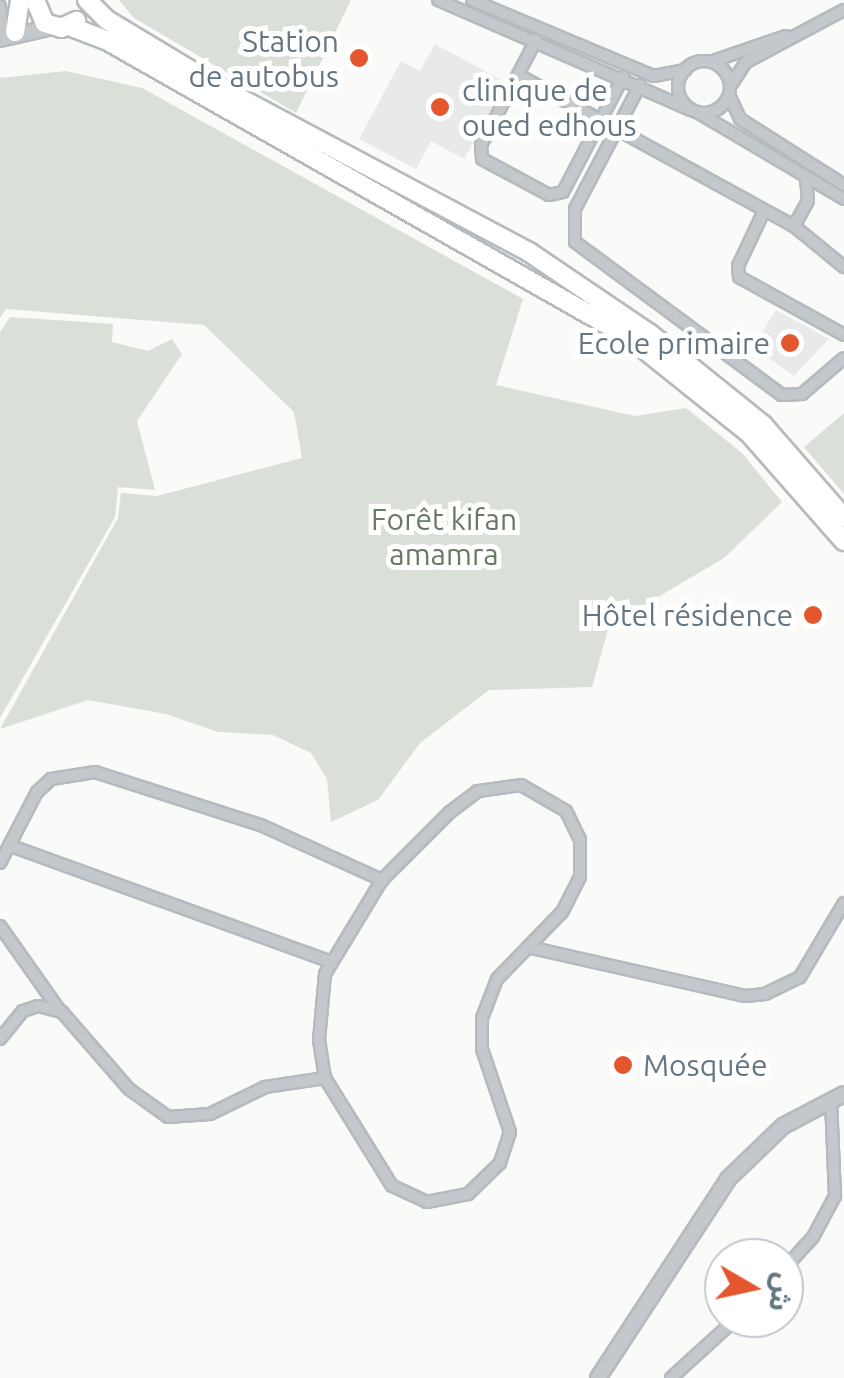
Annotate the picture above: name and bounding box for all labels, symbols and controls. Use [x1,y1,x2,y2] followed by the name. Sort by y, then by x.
[188,23,339,94] place label: Station de autobus
[348,47,370,69] marker: Station de autobus
[462,72,637,142] place label: clinique de oued edhous
[427,94,453,120] marker: clinique de oued edhous
[578,325,770,361] place label: Ecole primaire
[779,332,801,354] marker: Ecole primaire
[371,501,517,572] park label: Forêt kifan amamra
[582,597,793,633] place label: Hôtel résidence
[802,604,824,626] marker: Hôtel résidence
[643,1047,767,1083] place label: Mosquée
[612,1054,634,1076] marker: Mosquée
[704,1238,804,1338] north arrow
[764,1271,800,1314] text: ش

